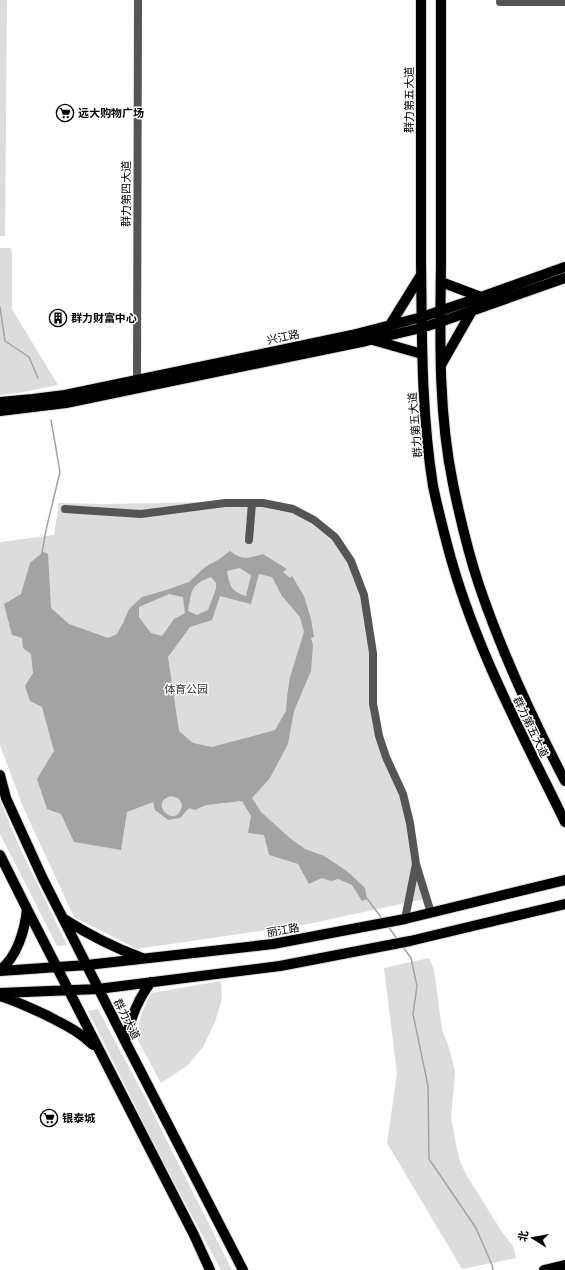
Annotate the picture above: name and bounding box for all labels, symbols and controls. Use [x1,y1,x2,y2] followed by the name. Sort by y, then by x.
[401,67,416,133] street label: 群力第五大道
[55,103,75,123] supermarket icon: 远大购物广场
[78,105,144,120] place label: 远大购物广场
[118,161,133,227] street label: 群力第四大道
[48,308,68,328] building icon: 群力财富中心
[71,310,137,325] place label: 群力财富中心
[265,326,301,347] street label: 兴江路
[404,392,425,459] street label: 群力第五大道
[164,681,208,696] park label: 体育公园
[510,694,553,760] street label: 群力第五大道
[265,919,300,940] street label: 丽江路
[111,996,144,1042] street label: 群力大道
[39,1108,59,1128] supermarket icon: 银泰城
[62,1110,96,1125] place label: 银泰城
[513,1218,553,1258] north arrow
[514,1229,531,1243] text: 北

